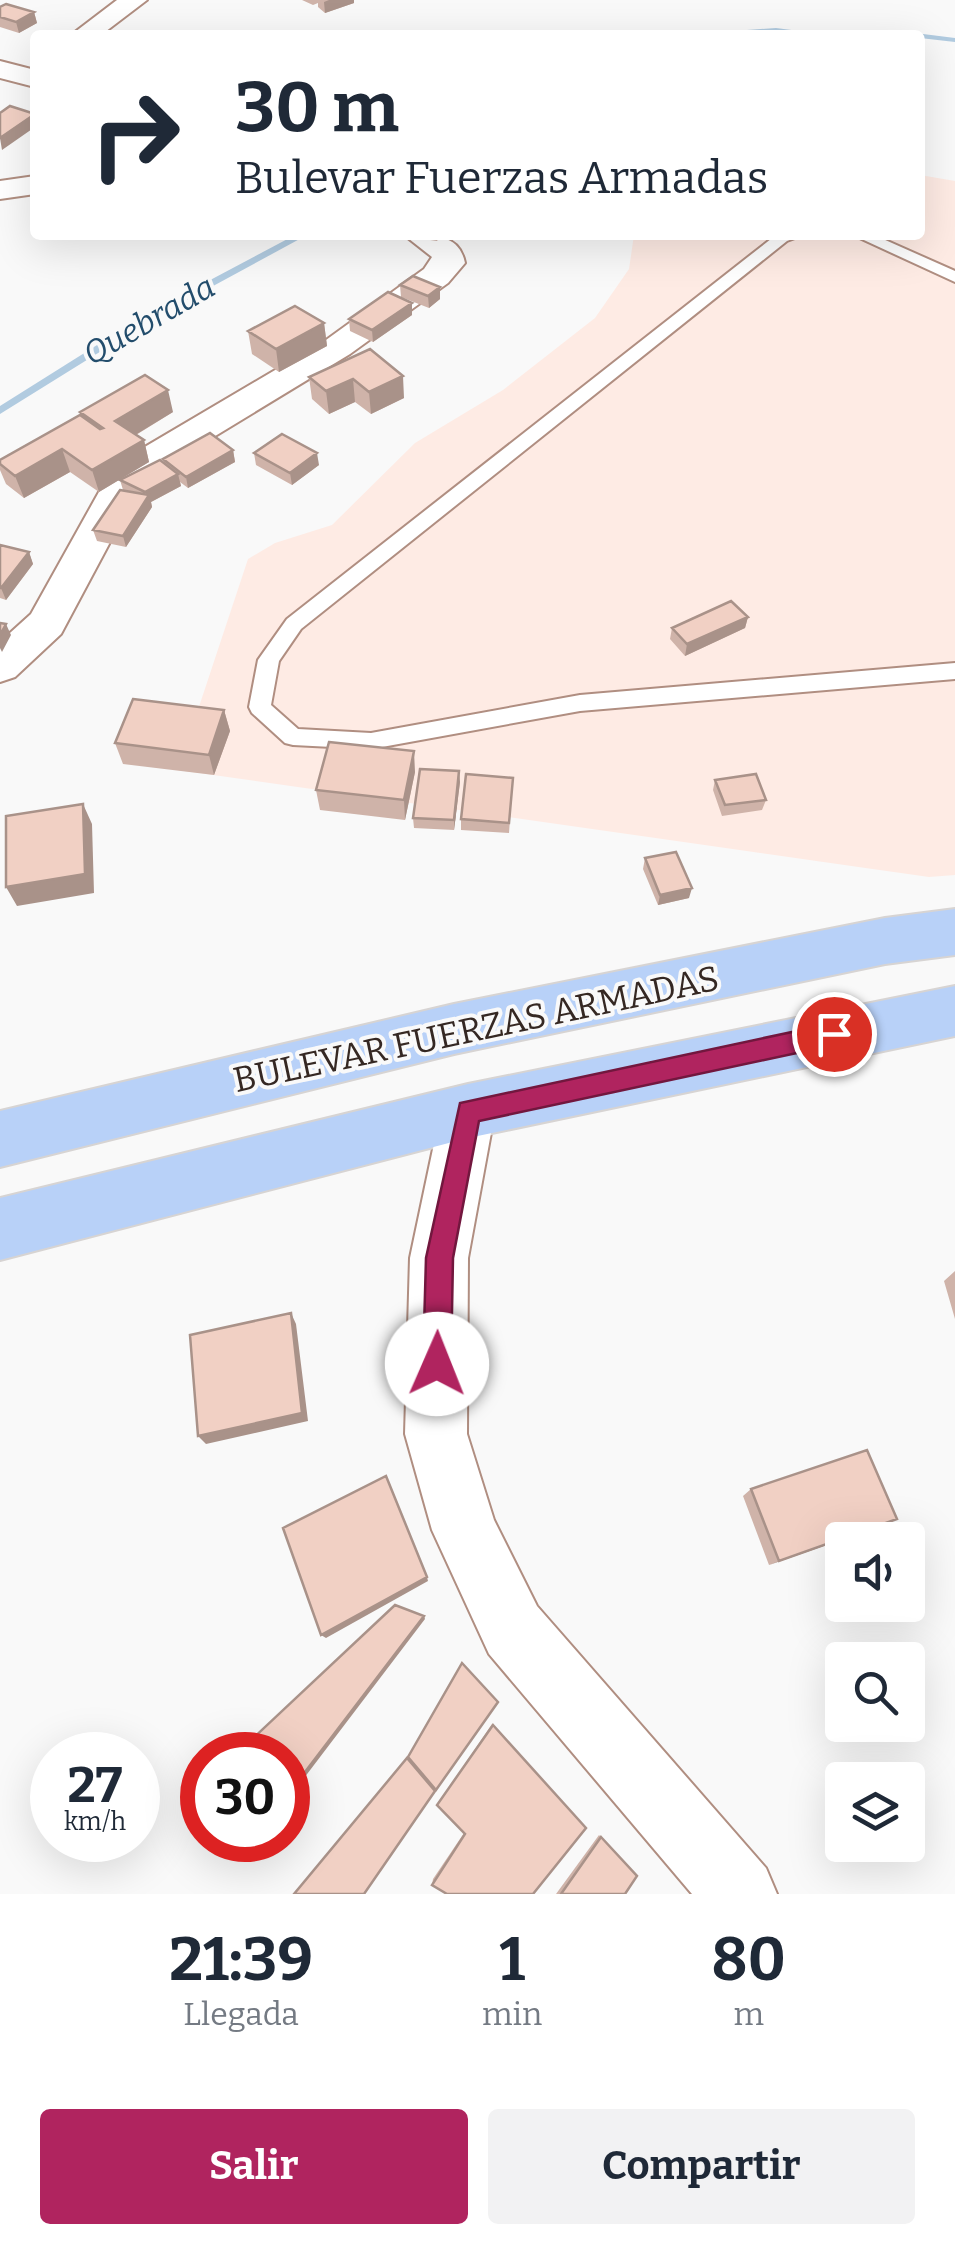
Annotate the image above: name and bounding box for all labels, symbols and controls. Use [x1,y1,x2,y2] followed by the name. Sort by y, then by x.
[235,66,399,150] text: 30 m
[70,70,200,200] icon: right
[235,151,768,205] text: Bulevar Fuerzas Armadas
[77,267,221,373] water label: Quebrada
[229,957,723,1101] street label: BULEVAR FUERZAS ARMADAS
[792,992,877,1077] pin
[807,1007,862,1062] icon: arrive
[385,1312,489,1416] position arrow
[825,1522,925,1862] map controls
[825,1522,925,1622] button: sound
[825,1642,925,1742] button: search
[180,1732,310,1862] speed limit sign: 30
[68,1755,122,1815] text: 27
[825,1762,925,1862] button: layers
[64,1807,126,1837] text: km/h
[169,1924,313,1996] text: 21:39
[499,1924,525,1996] text: 1
[712,1924,786,1996] text: 80
[183,1995,299,2033] text: Llegada
[482,1995,542,2033] text: min
[733,1995,764,2033] text: m
[40,2109,468,2224] button: Salir
[488,2109,915,2224] button: Compartir

